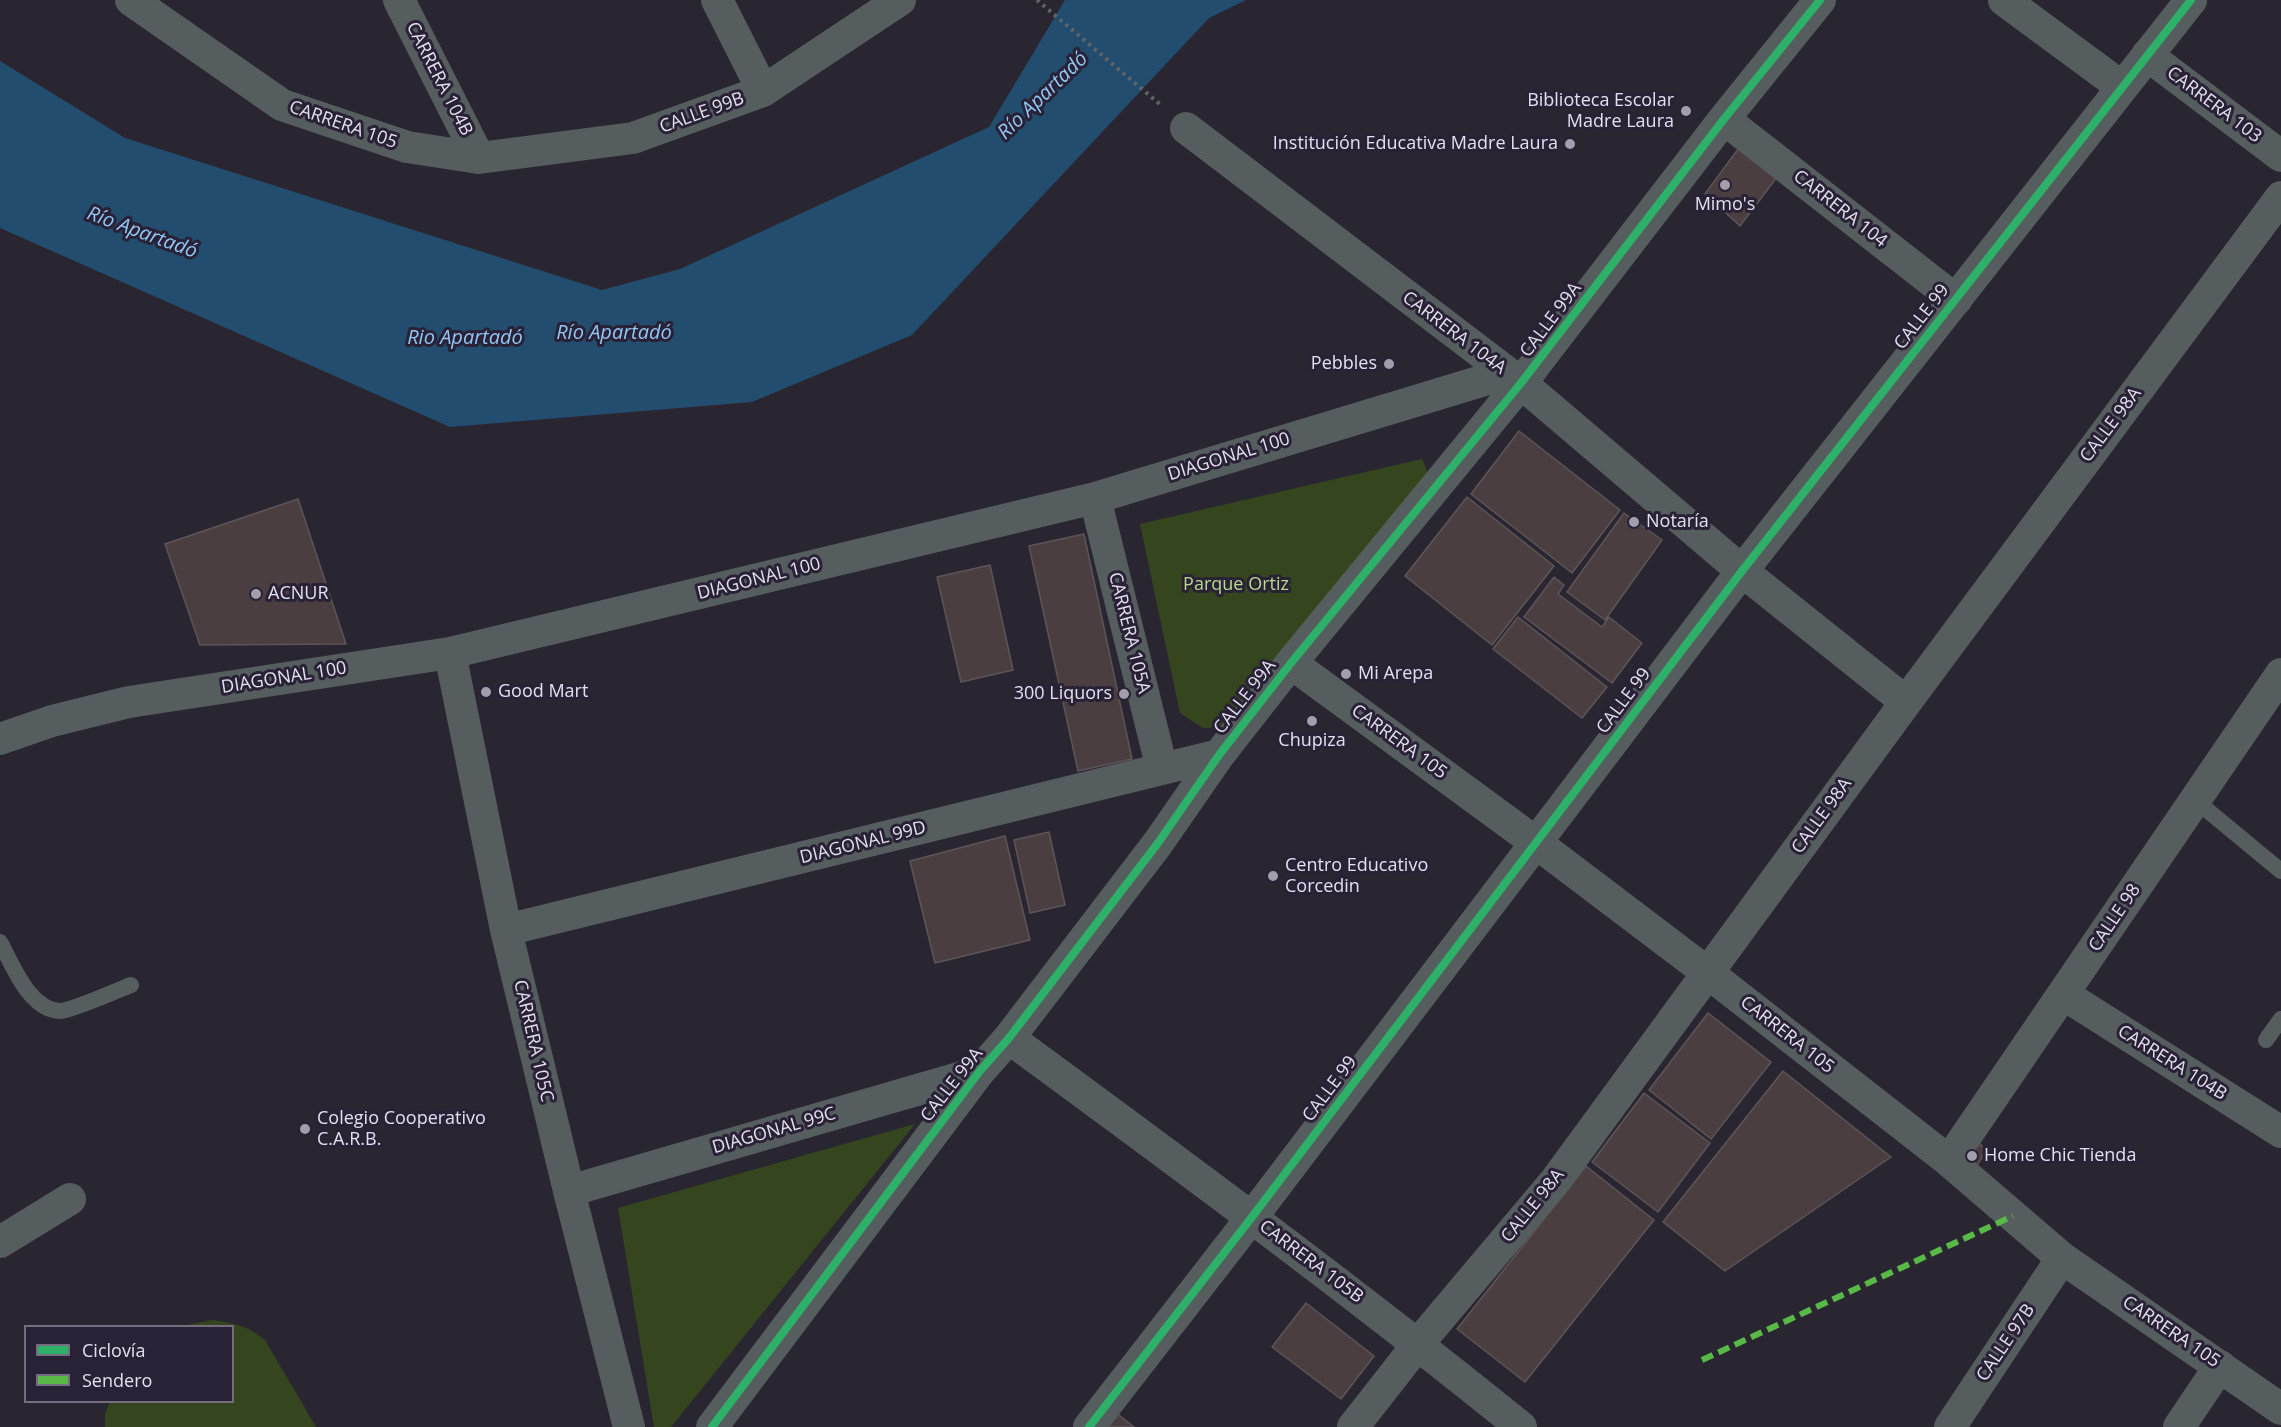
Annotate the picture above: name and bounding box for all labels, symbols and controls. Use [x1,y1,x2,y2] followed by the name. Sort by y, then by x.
[401,19,477,139] street label: CARRERA 104B
[993,47,1093,145] water label: Río Apartadó
[2162,62,2266,148] street label: CARRERA 103
[657,88,747,138] street label: CALLE 99B
[1527,90,1674,132] place label: Biblioteca Escolar Madre Laura
[286,96,400,154] street label: CARRERA 105
[1679,104,1693,118] marker: Biblioteca Escolar Madre Laura
[1273,133,1558,155] place label: Institución Educativa Madre Laura
[1563,137,1577,151] marker: Institución Educativa Madre Laura
[1789,166,1891,252] street label: CARRERA 104
[1718,178,1732,192] marker: Mimo's
[1695,194,1755,216] place label: Mimo's
[84,202,200,264] water label: Río Apartadó
[1516,278,1586,362] street label: CALLE 99A
[1890,280,1954,354] street label: CALLE 99
[1398,287,1510,379] street label: CARRERA 104A
[556,321,672,345] water label: Río Apartadó
[407,326,523,350] water label: Rio Apartadó
[1311,353,1377,375] place label: Pebbles
[1382,357,1396,371] marker: Pebbles
[2076,383,2146,467] street label: CALLE 98A
[1165,428,1293,486] street label: DIAGONAL 100
[1646,511,1709,533] place label: Notaría
[1627,515,1641,529] marker: Notaría
[695,553,823,605] street label: DIAGONAL 100
[1103,570,1155,696] street label: CARRERA 105A
[1183,574,1289,596] park label: Parque Ortiz
[268,583,329,605] place label: ACNUR
[249,587,263,601] marker: ACNUR
[1209,656,1281,738] street label: CALLE 99A
[220,657,348,699] street label: DIAGONAL 100
[1358,663,1433,685] place label: Mi Arepa
[1592,664,1656,738] street label: CALLE 99
[1339,667,1353,681] marker: Mi Arepa
[498,681,588,703] place label: Good Mart
[1014,683,1112,705] place label: 300 Liquors
[479,685,493,699] marker: Good Mart
[1117,687,1131,701] marker: 300 Liquors
[1347,700,1451,784] street label: CARRERA 105
[1305,714,1319,728] marker: Chupiza
[1278,730,1346,752] place label: Chupiza
[1787,774,1857,858] street label: CALLE 98A
[798,817,928,869] street label: DIAGONAL 99D
[1285,855,1428,898] place label: Centro Educativo Corcedin
[1266,869,1280,883] marker: Centro Educativo Corcedin
[2085,880,2145,956] street label: CALLE 98
[508,978,558,1104] street label: CARRERA 105C
[1736,992,1838,1078] street label: CARRERA 105
[2113,1021,2231,1105] street label: CARRERA 104B
[916,1044,988,1126] street label: CALLE 99A
[1298,1052,1362,1126] street label: CALLE 99
[710,1103,838,1159] street label: DIAGONAL 99C
[317,1108,486,1150] place label: Colegio Cooperativo C.A.R.B.
[298,1122,312,1136] marker: Colegio Cooperativo C.A.R.B.
[1984,1145,2136,1167] place label: Home Chic Tienda
[1965,1149,1979,1163] marker: Home Chic Tienda
[1497,1165,1569,1247] street label: CALLE 98A
[1255,1216,1367,1308] street label: CARRERA 105B
[2118,1291,2224,1373] street label: CARRERA 105
[1972,1300,2040,1386] street label: CALLE 97B
[24,1325,234,1403] legend
[82,1338,145,1362] text: Ciclovía
[82,1368,152,1392] text: Sendero

